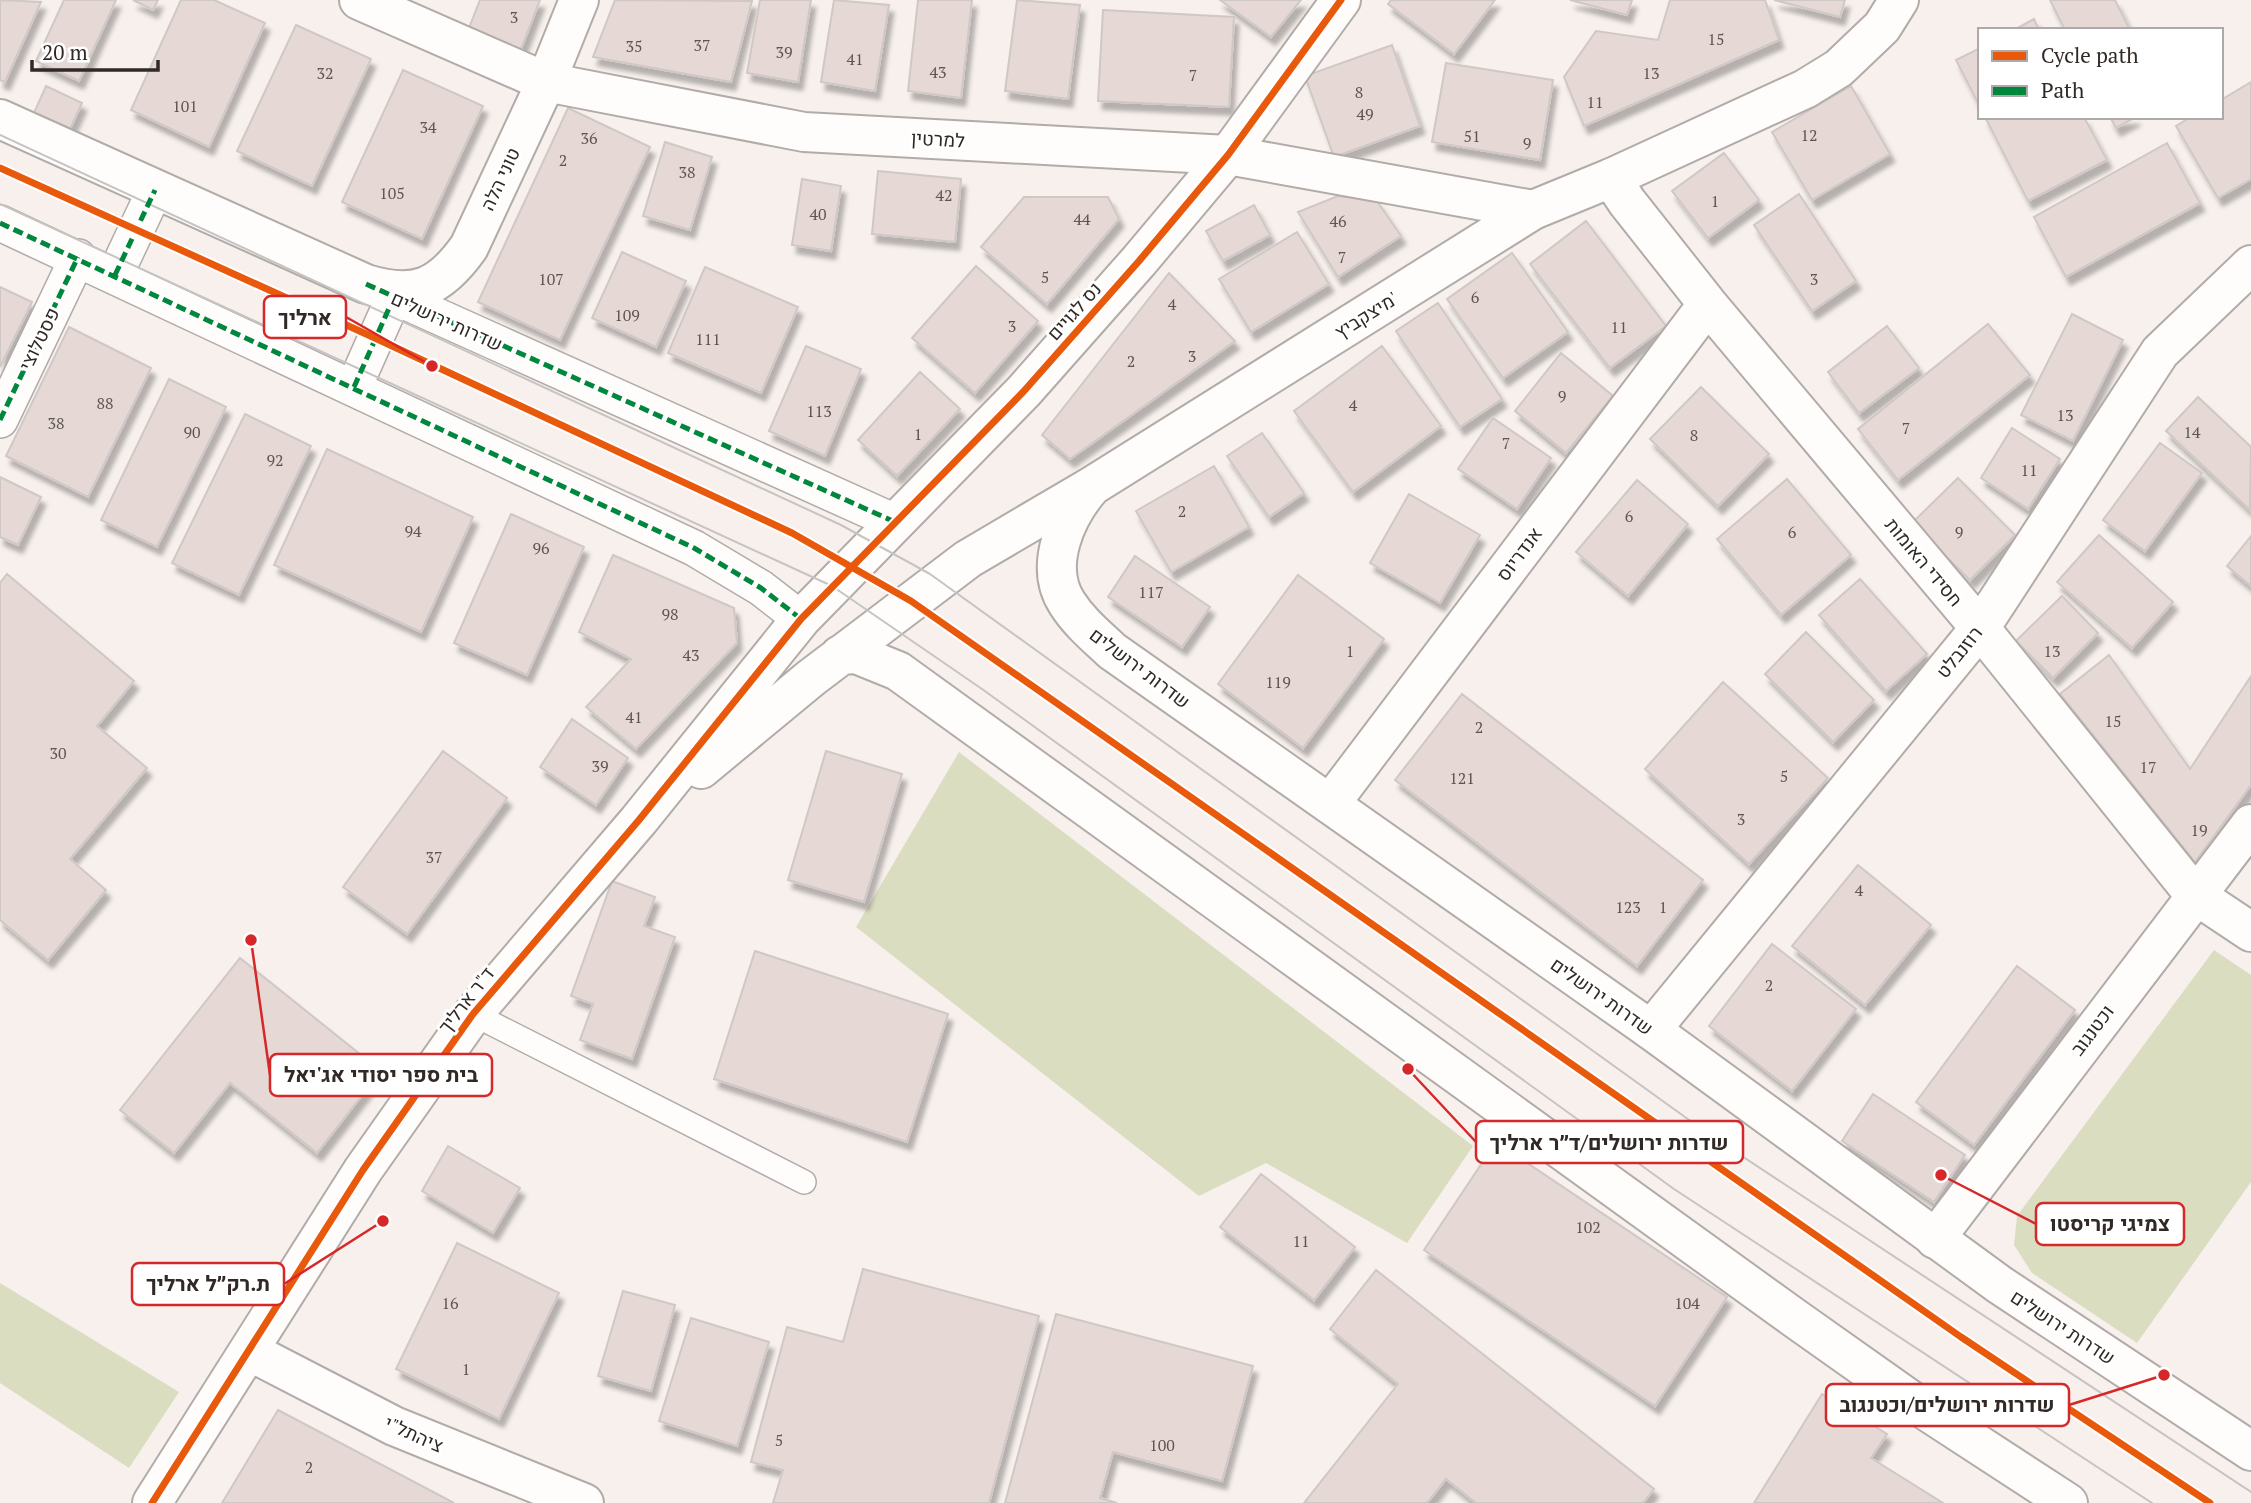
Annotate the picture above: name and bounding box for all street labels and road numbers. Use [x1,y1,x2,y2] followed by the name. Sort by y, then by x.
[910,125,966,152] street label: למרטין
[474,143,525,214] street label: טוני הלה
[1041,276,1106,345] street label: נס לגויים
[387,285,507,356] street label: שדרות ירושלים
[1329,285,1402,344] street label: מיצקביץ'
[13,303,65,374] street label: פסטלוצי
[1880,512,1969,611] street label: חסידי האומות
[1490,522,1547,586] street label: אנדריוס
[1930,620,1987,683] street label: רוזנבלט
[1085,622,1196,714] street label: שדרות ירושלים
[1546,951,1658,1040] street label: שדרות ירושלים
[432,961,499,1038] street label: ד"ר ארליך
[2064,999,2119,1060] street label: וכטנגוב
[2006,1283,2120,1370] street label: שדרות ירושלים
[381,1410,448,1458] street label: ציהתל"י

